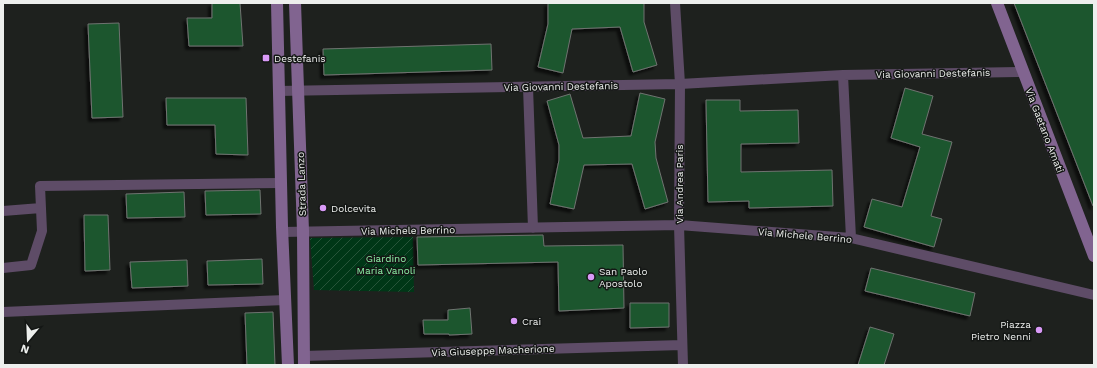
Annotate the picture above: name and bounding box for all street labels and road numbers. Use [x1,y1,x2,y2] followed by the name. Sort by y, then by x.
[876,67,990,80] street label: Via Giovanni Destefanis
[504,80,618,93] street label: Via Giovanni Destefanis
[1023,86,1066,174] street label: Via Gaetano Amati
[674,145,685,223] street label: Via Andrea Paris
[295,152,308,216] street label: Strada Lanzo
[361,224,455,237] street label: Via Michele Berrino
[758,226,852,245] street label: Via Michele Berrino
[431,343,555,358] street label: Via Giuseppe Macherione

